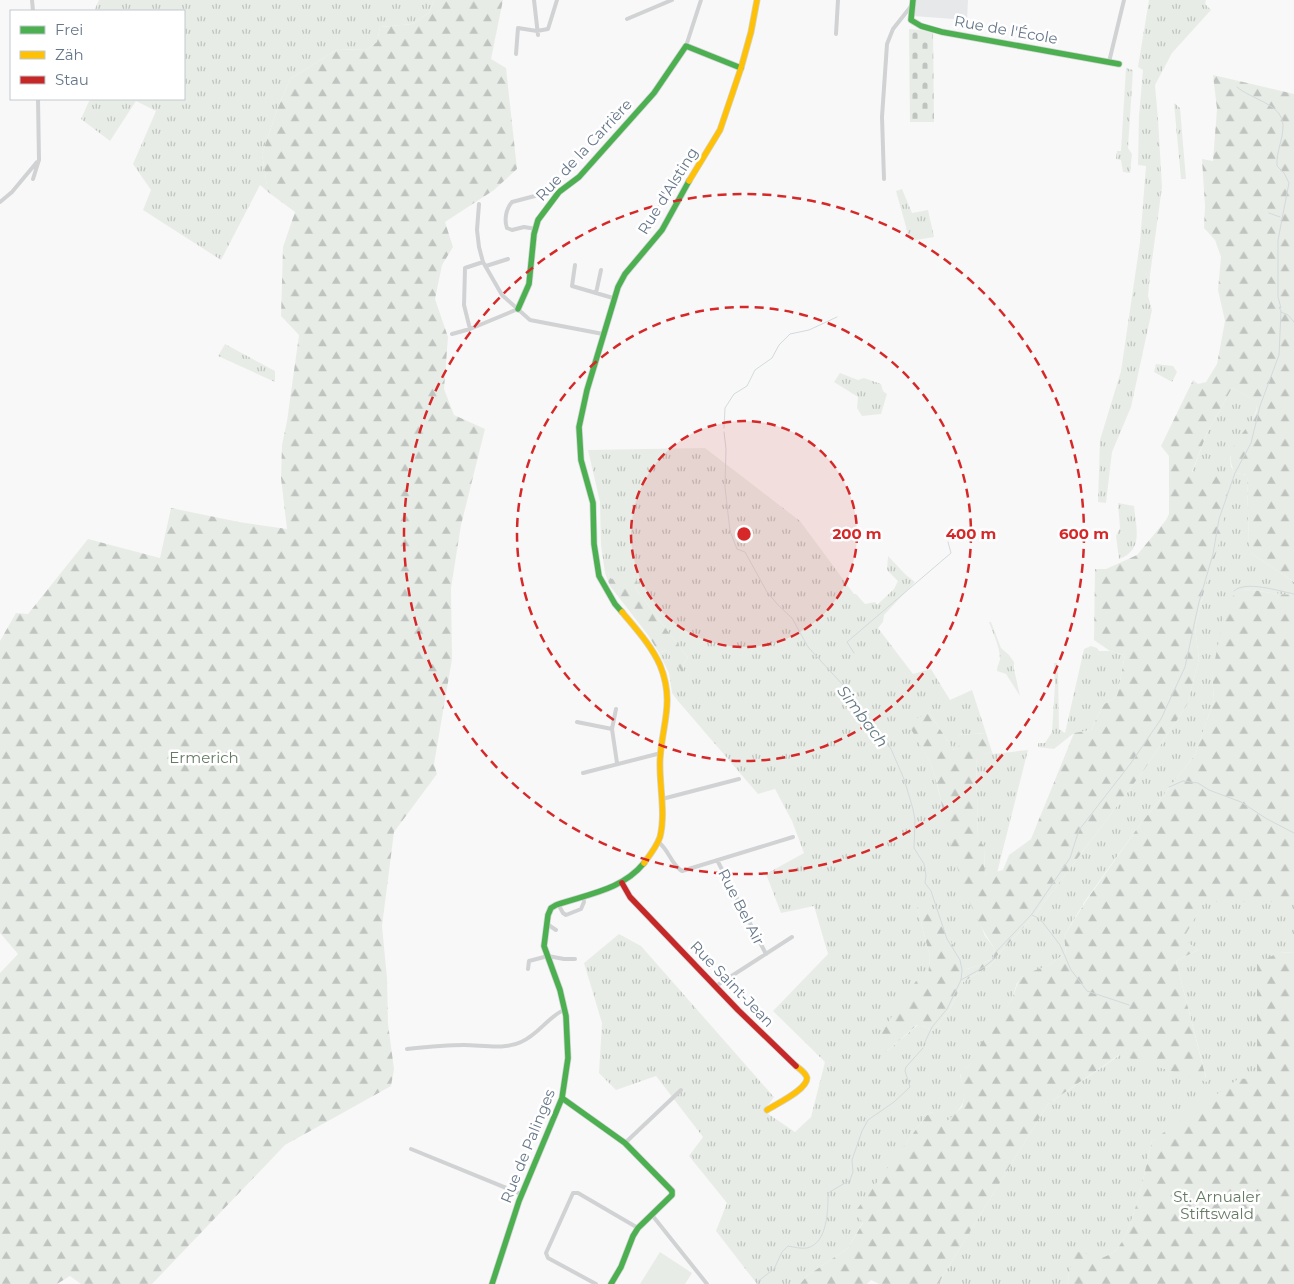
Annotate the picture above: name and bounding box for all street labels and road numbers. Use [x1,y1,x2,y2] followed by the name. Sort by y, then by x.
[953,11,1059,48] street label: Rue de l'École
[531,95,636,205] street label: Rue de la Carrière
[633,144,702,238] street label: Rue d'Alsting
[714,865,769,948] street label: Rue Bel Air
[686,936,778,1031] street label: Rue Saint-Jean
[496,1086,559,1206] street label: Rue de Palinges

